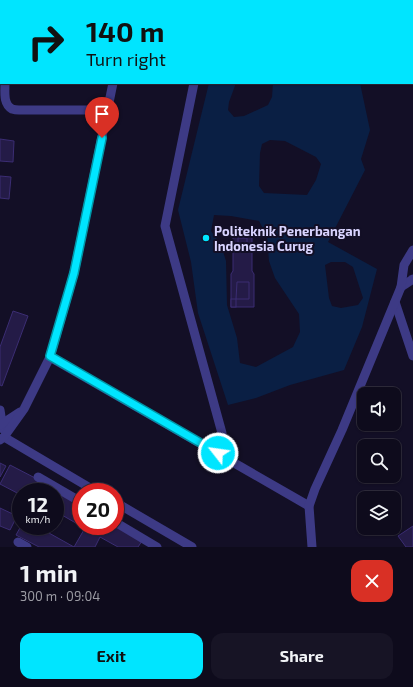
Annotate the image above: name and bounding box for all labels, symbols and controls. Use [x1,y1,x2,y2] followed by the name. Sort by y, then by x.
[86,14,164,48] text: 140 m
[20,16,72,68] icon: right
[86,48,166,70] text: Turn right
[85,97,119,138] pin
[91,103,113,125] icon: arrive
[214,223,361,254] place label: Politeknik Penerbangan Indonesia Curug
[201,233,211,243] marker: Politeknik Penerbangan Indonesia Curug
[357,387,401,535] map controls
[357,387,401,431] button: sound
[197,432,239,474] position arrow
[357,439,401,483] button: search
[72,483,124,535] speed limit sign: 20
[357,491,401,535] button: layers
[28,492,48,516] text: 12
[26,513,50,525] text: km/h
[20,558,78,587] text: 1 min
[351,560,393,602] button: close
[20,588,100,604] text: 300 m · 09:04
[20,633,203,679] button: Exit
[211,633,393,679] button: Share

